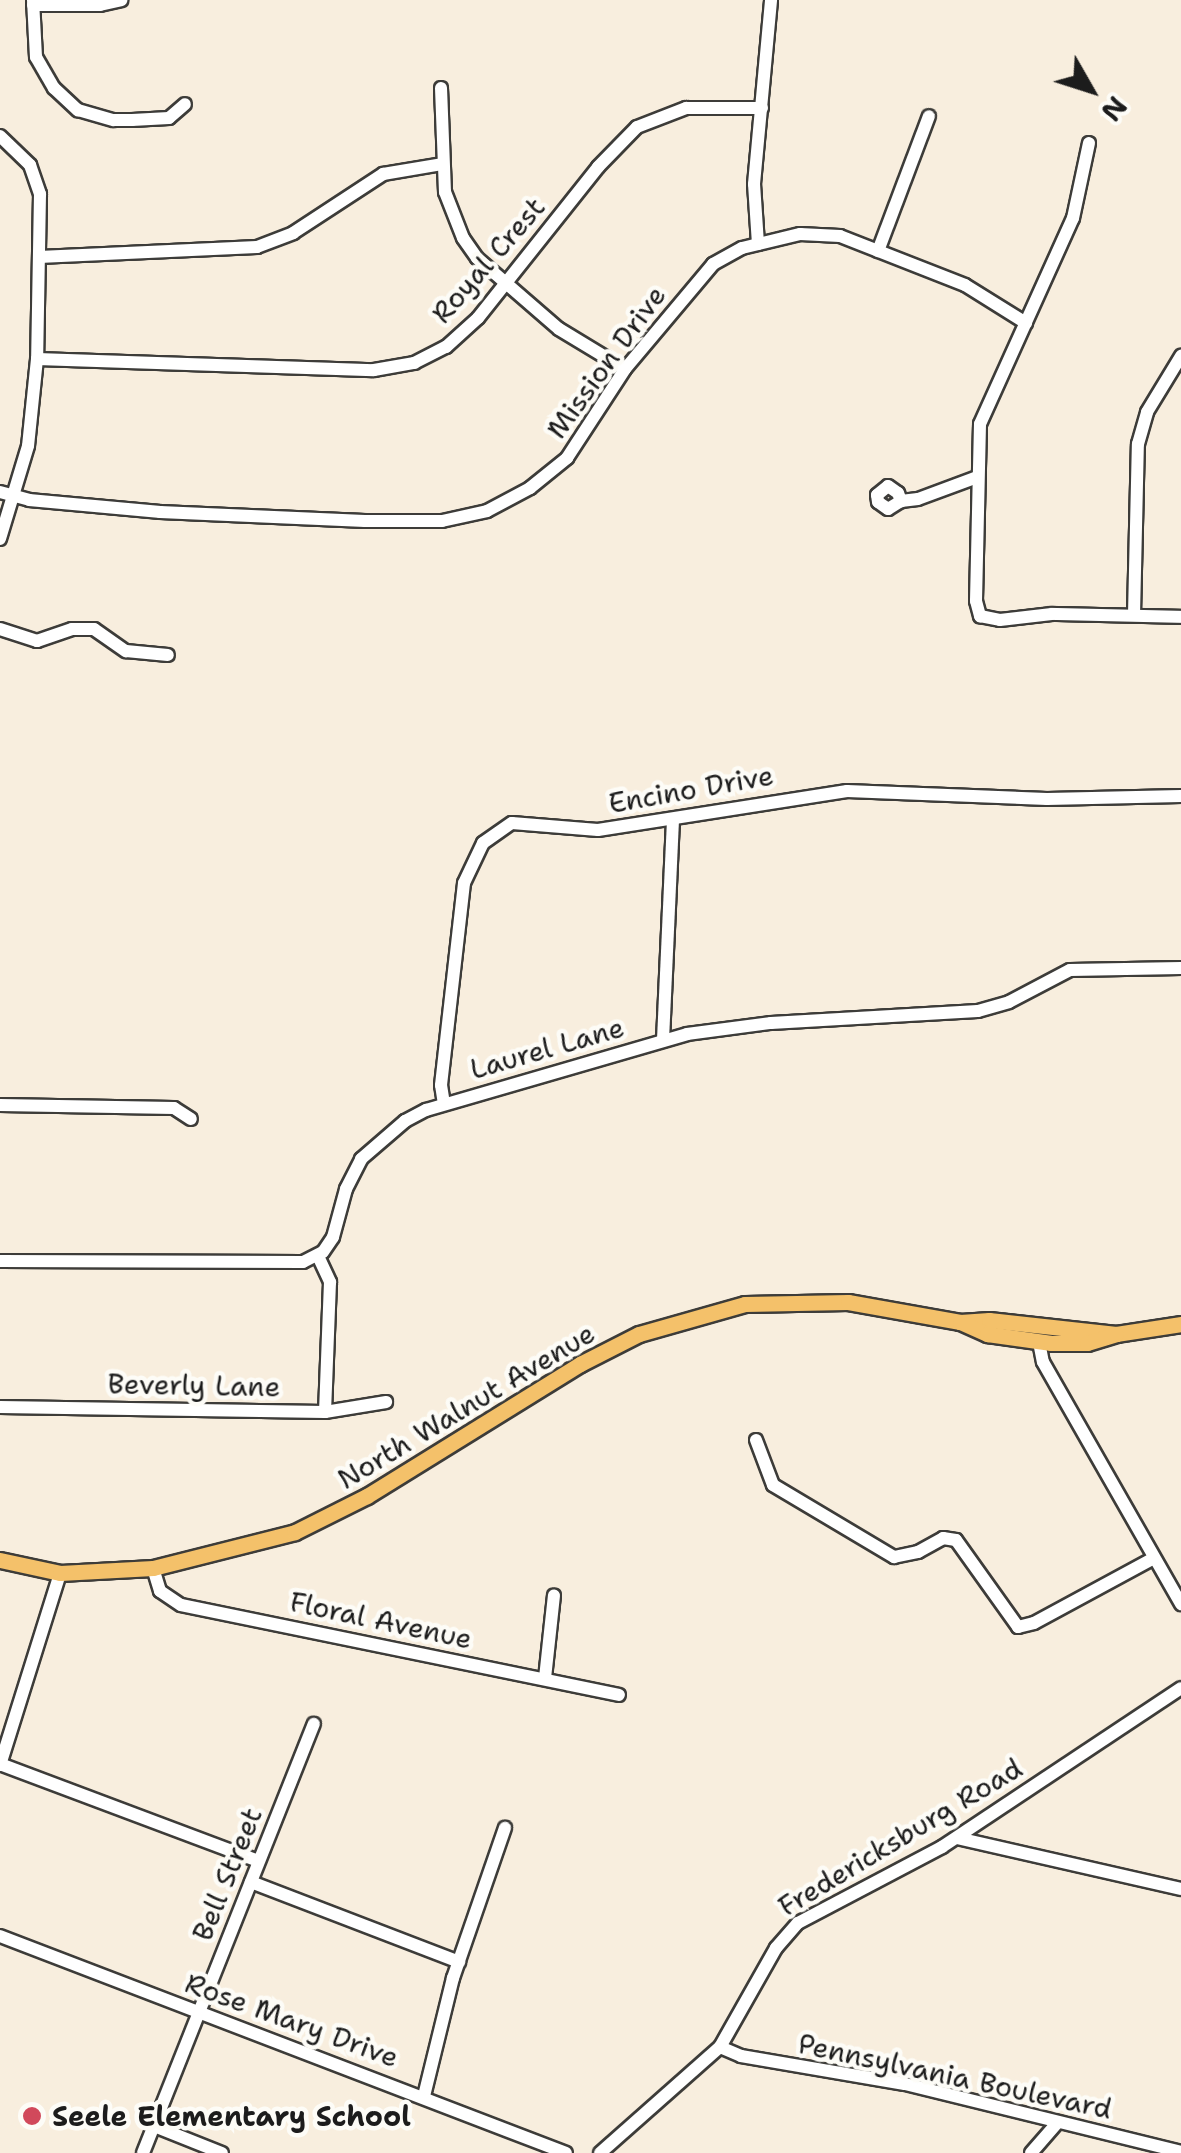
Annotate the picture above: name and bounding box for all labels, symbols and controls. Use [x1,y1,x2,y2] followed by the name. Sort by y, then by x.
[1041,40,1141,140] north arrow
[1093,88,1136,129] text: N
[424,190,552,330] street label: Royal Crest
[539,279,673,445] street label: Mission Drive
[606,758,776,820] street label: Encino Drive
[466,1010,628,1086] street label: Laurel Lane
[331,1316,601,1496] street label: North Walnut Avenue
[107,1367,281,1403] street label: Beverly Lane
[287,1584,475,1656] street label: Floral Avenue
[772,1751,1028,1923] street label: Fredericksburg Road
[185,1803,269,1945] street label: Bell Street
[181,1966,403,2074] street label: Rose Mary Drive
[795,2026,1115,2126] street label: Pennsylvania Boulevard
[52,2099,411,2133] place label: Seele Elementary School
[21,2105,43,2127] marker: Seele Elementary School

